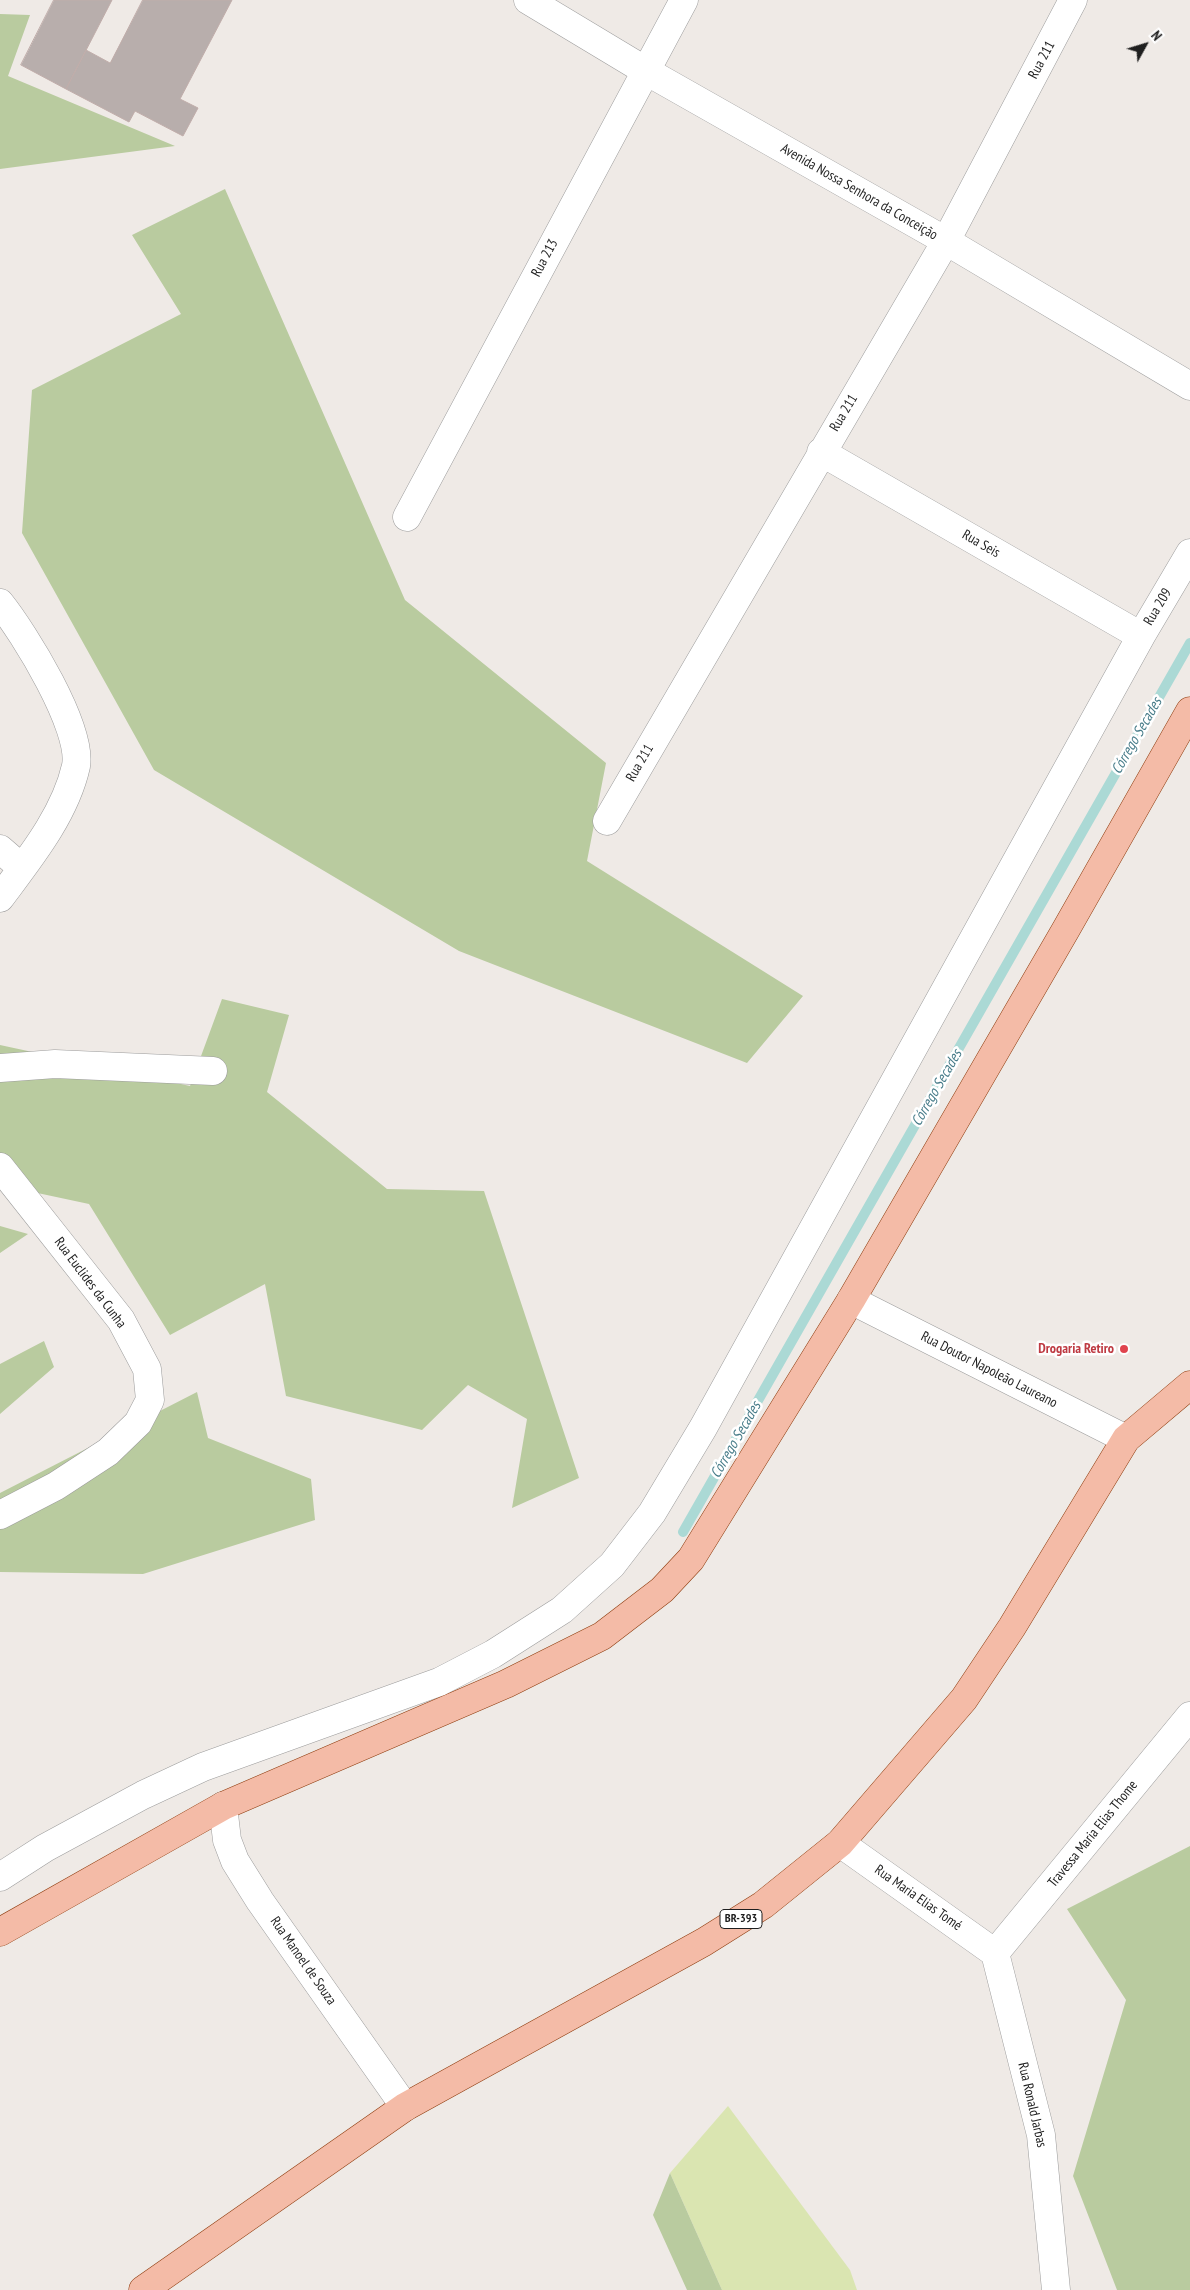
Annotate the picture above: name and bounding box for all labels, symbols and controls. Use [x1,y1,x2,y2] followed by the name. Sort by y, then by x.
[1120,20,1170,70] north arrow
[1147,27,1166,44] text: N
[1025,38,1059,82] street label: Rua 211
[778,140,940,244] street label: Avenida Nossa Senhora da Conceição
[528,236,562,280] street label: Rua 213
[826,391,862,435] street label: Rua 211
[959,526,1003,562] street label: Rua Seis
[1140,585,1176,629] street label: Rua 209
[1108,695,1166,777] water label: Córrego Secades
[623,741,657,785] street label: Rua 211
[908,1047,966,1129] water label: Córrego Secades
[50,1234,130,1332] street label: Rua Euclides da Cunha
[918,1328,1060,1412] street label: Rua Doutor Napoleão Laureano
[1038,1341,1114,1357] place label: Drogaria Retiro
[1118,1343,1130,1355] marker: Drogaria Retiro
[707,1399,765,1481] water label: Córrego Secades
[1045,1777,1141,1891] street label: Travessa Maria Elias Thome
[871,1862,965,1934] street label: Rua Maria Elias Tomé
[720,1910,762,1928] road number: BR-393
[266,1914,340,2008] street label: Rua Manoel de Souza
[1014,2061,1050,2149] street label: Rua Ronald Jarbas

